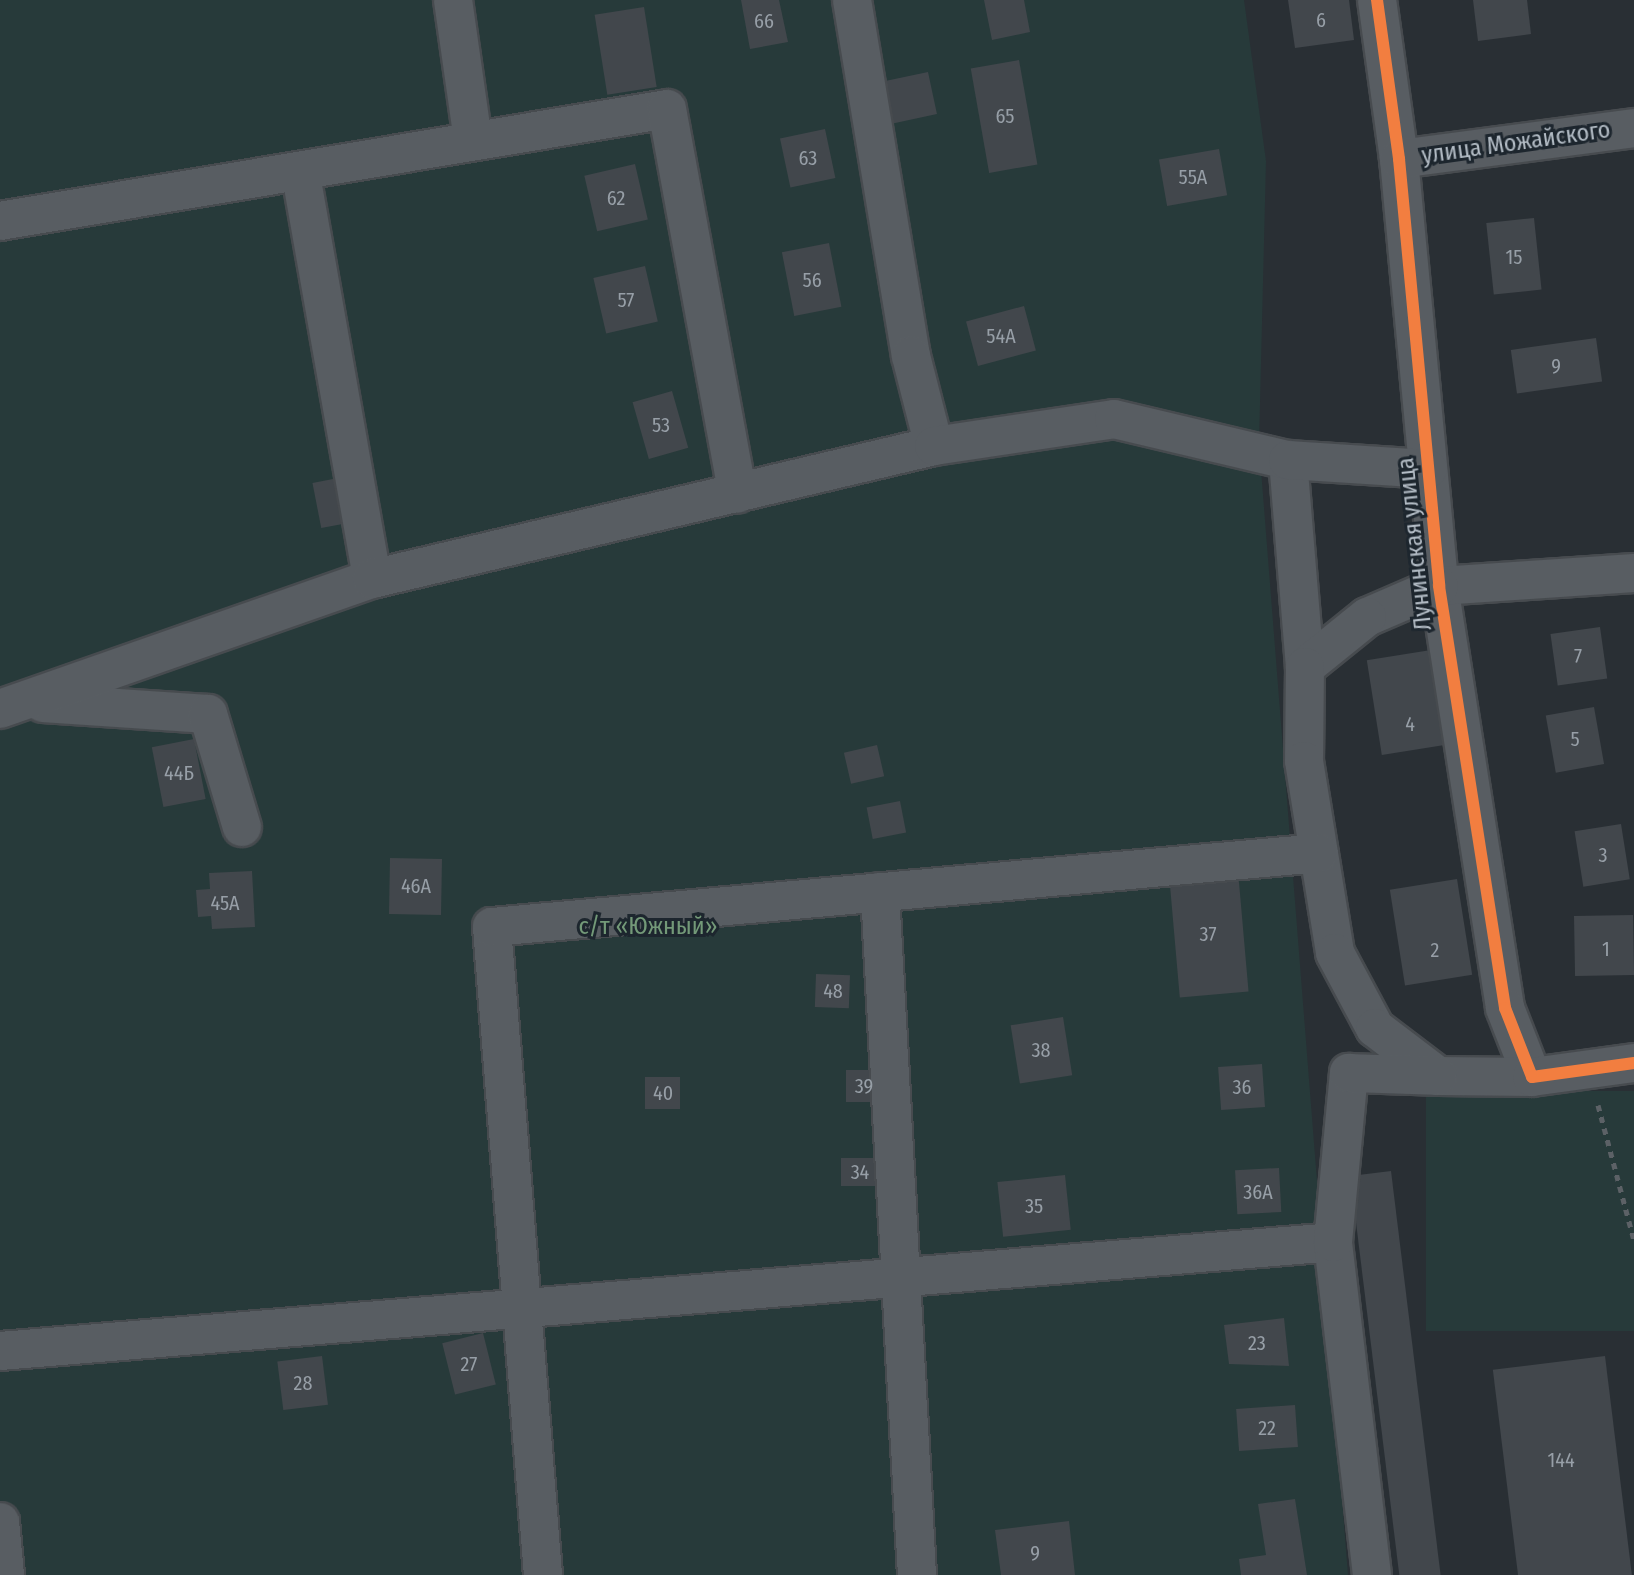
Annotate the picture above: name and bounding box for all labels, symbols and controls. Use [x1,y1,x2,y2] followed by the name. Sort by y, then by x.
[1316,8,1326,32] house number: 6
[754,9,774,33] house number: 66
[996,104,1014,128] house number: 65
[1420,116,1612,170] street label: улица Можайского
[799,146,817,170] house number: 63
[1179,165,1207,189] house number: 55А
[607,186,625,210] house number: 62
[1506,245,1522,269] house number: 15
[802,268,822,292] house number: 56
[618,288,634,312] house number: 57
[986,324,1016,348] house number: 54А
[1551,354,1561,378] house number: 9
[652,413,670,437] house number: 53
[1392,456,1438,632] street label: Лунинская улица
[1574,644,1582,668] house number: 7
[1405,712,1415,736] house number: 4
[1570,727,1580,751] house number: 5
[164,761,194,785] house number: 44Б
[1598,843,1608,867] house number: 3
[401,874,431,898] house number: 46А
[210,891,240,915] house number: 45А
[579,913,717,941] park label: с/т «Южный»
[1199,922,1217,946] house number: 37
[1602,937,1610,961] house number: 1
[1431,938,1439,962] house number: 2
[823,979,843,1003] house number: 48
[1031,1038,1051,1062] house number: 38
[855,1074,873,1098] house number: 39
[1233,1075,1251,1099] house number: 36
[653,1081,673,1105] house number: 40
[851,1160,869,1184] house number: 34
[1243,1180,1273,1204] house number: 36А
[1025,1194,1043,1218] house number: 35
[1248,1331,1266,1355] house number: 23
[461,1352,477,1376] house number: 27
[294,1371,312,1395] house number: 28
[1258,1416,1276,1440] house number: 22
[1547,1448,1575,1472] house number: 144
[1030,1541,1040,1565] house number: 9

